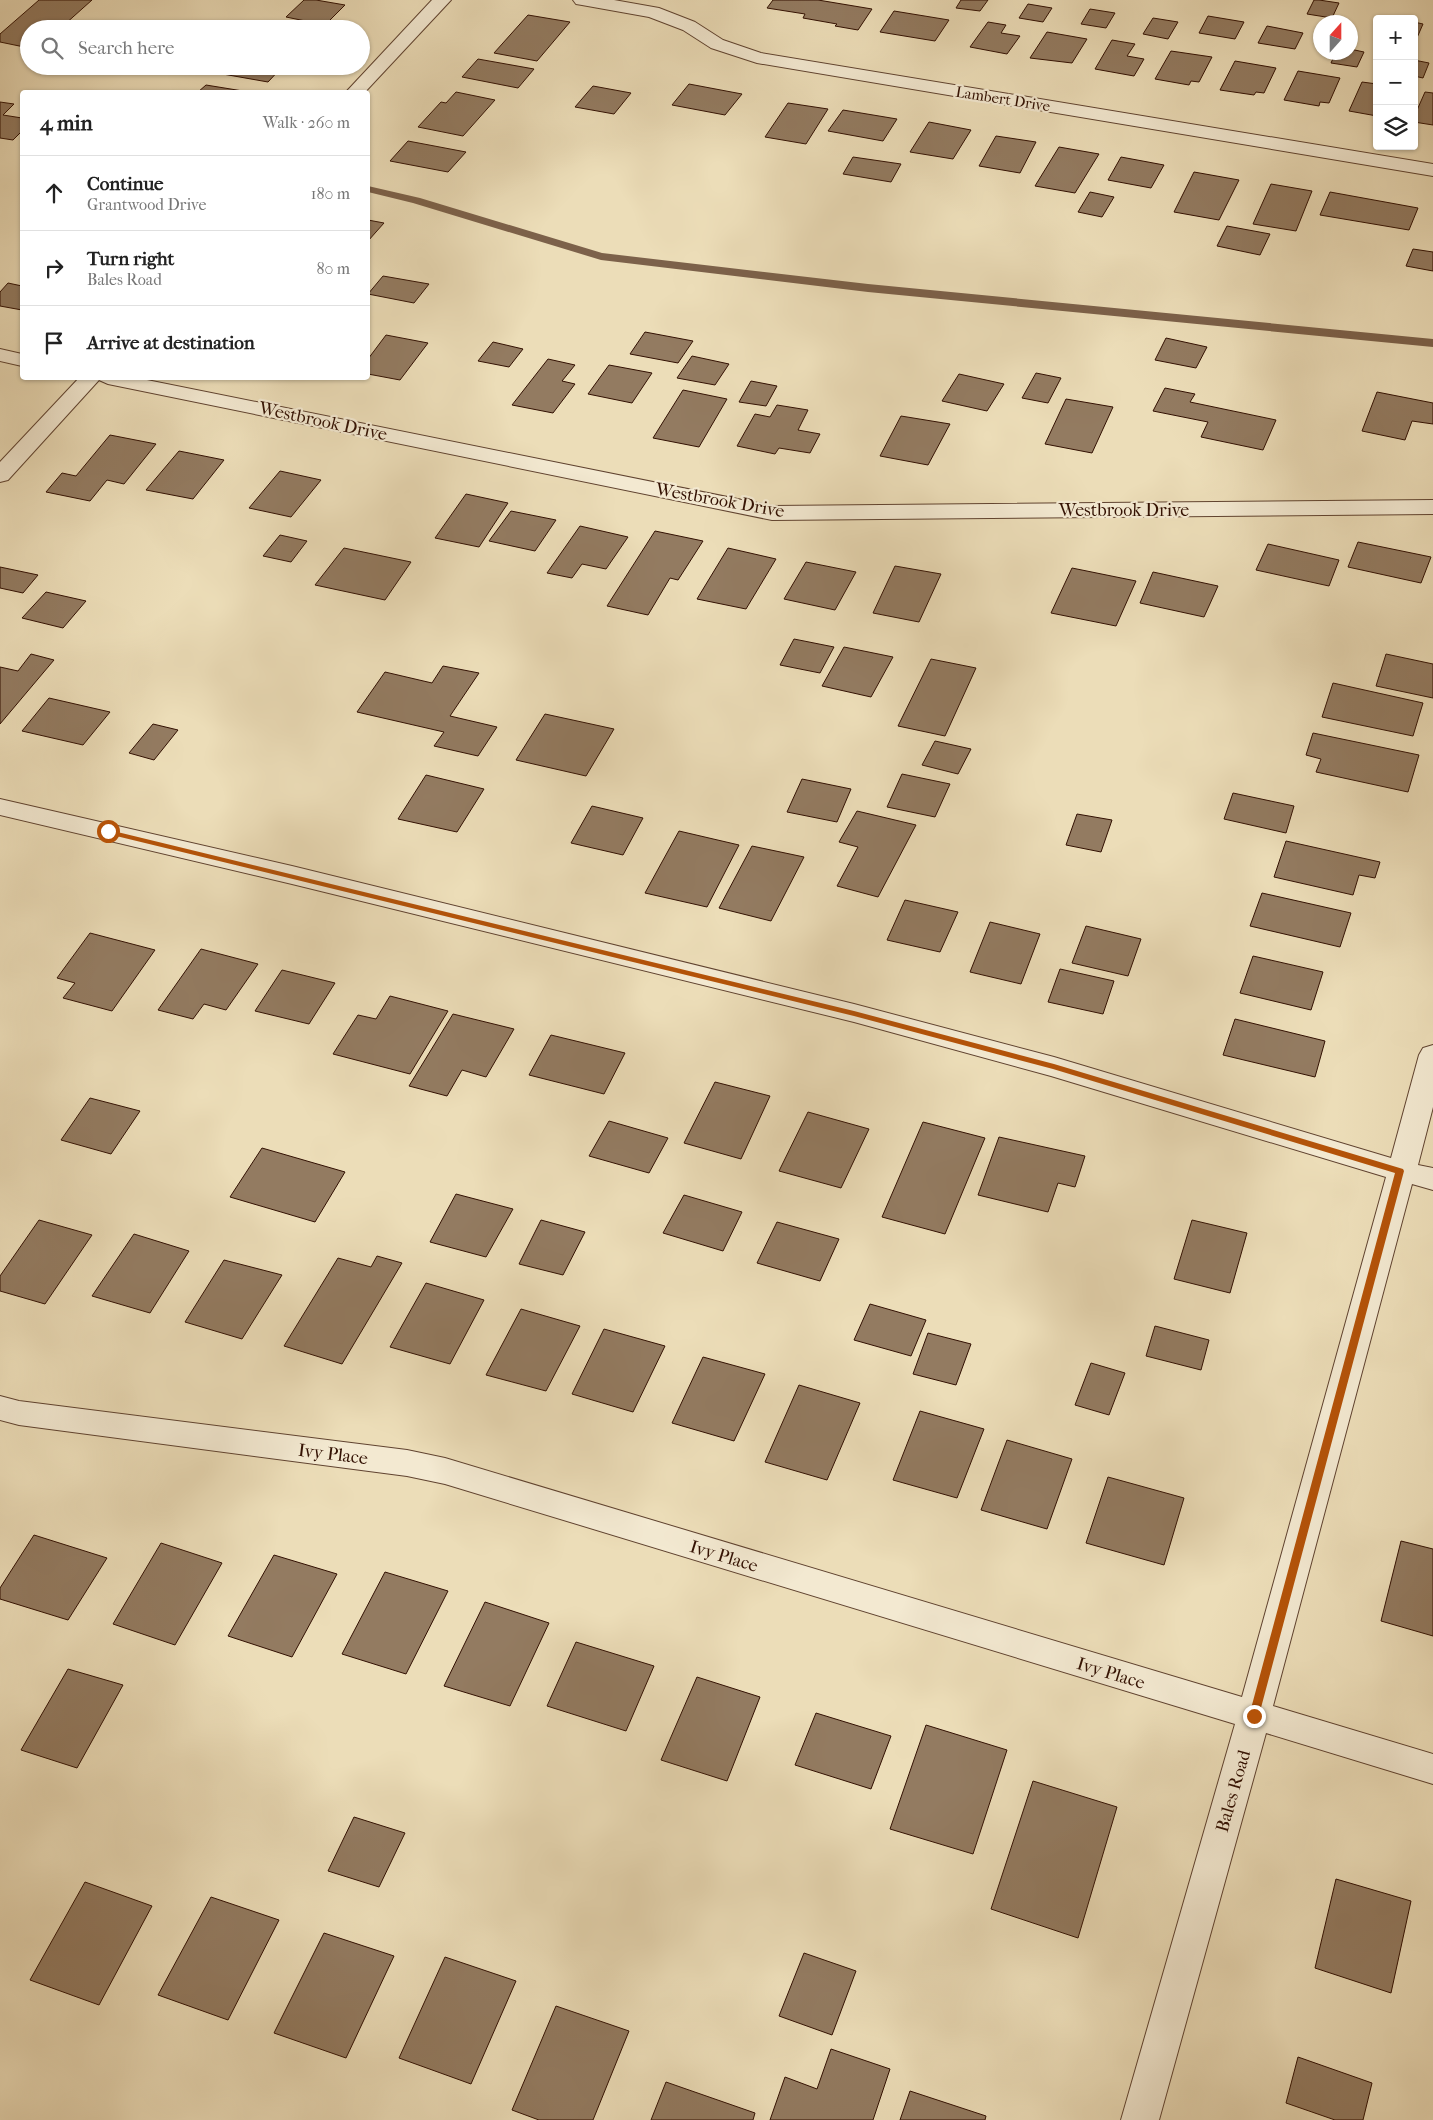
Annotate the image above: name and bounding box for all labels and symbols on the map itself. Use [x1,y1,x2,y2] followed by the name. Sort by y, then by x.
[1313,15,1358,60] north arrow
[954,83,1052,115] street label: Lambert Drive
[256,397,389,445] street label: Westbrook Drive
[653,479,786,522] street label: Westbrook Drive
[1058,500,1189,521] street label: Westbrook Drive
[97,820,120,843] route start
[297,1440,369,1469] street label: Ivy Place
[687,1536,761,1577] street label: Ivy Place
[1074,1653,1148,1694] street label: Ivy Place
[1243,1705,1266,1728] route end
[1212,1748,1255,1835] street label: Bales Road

